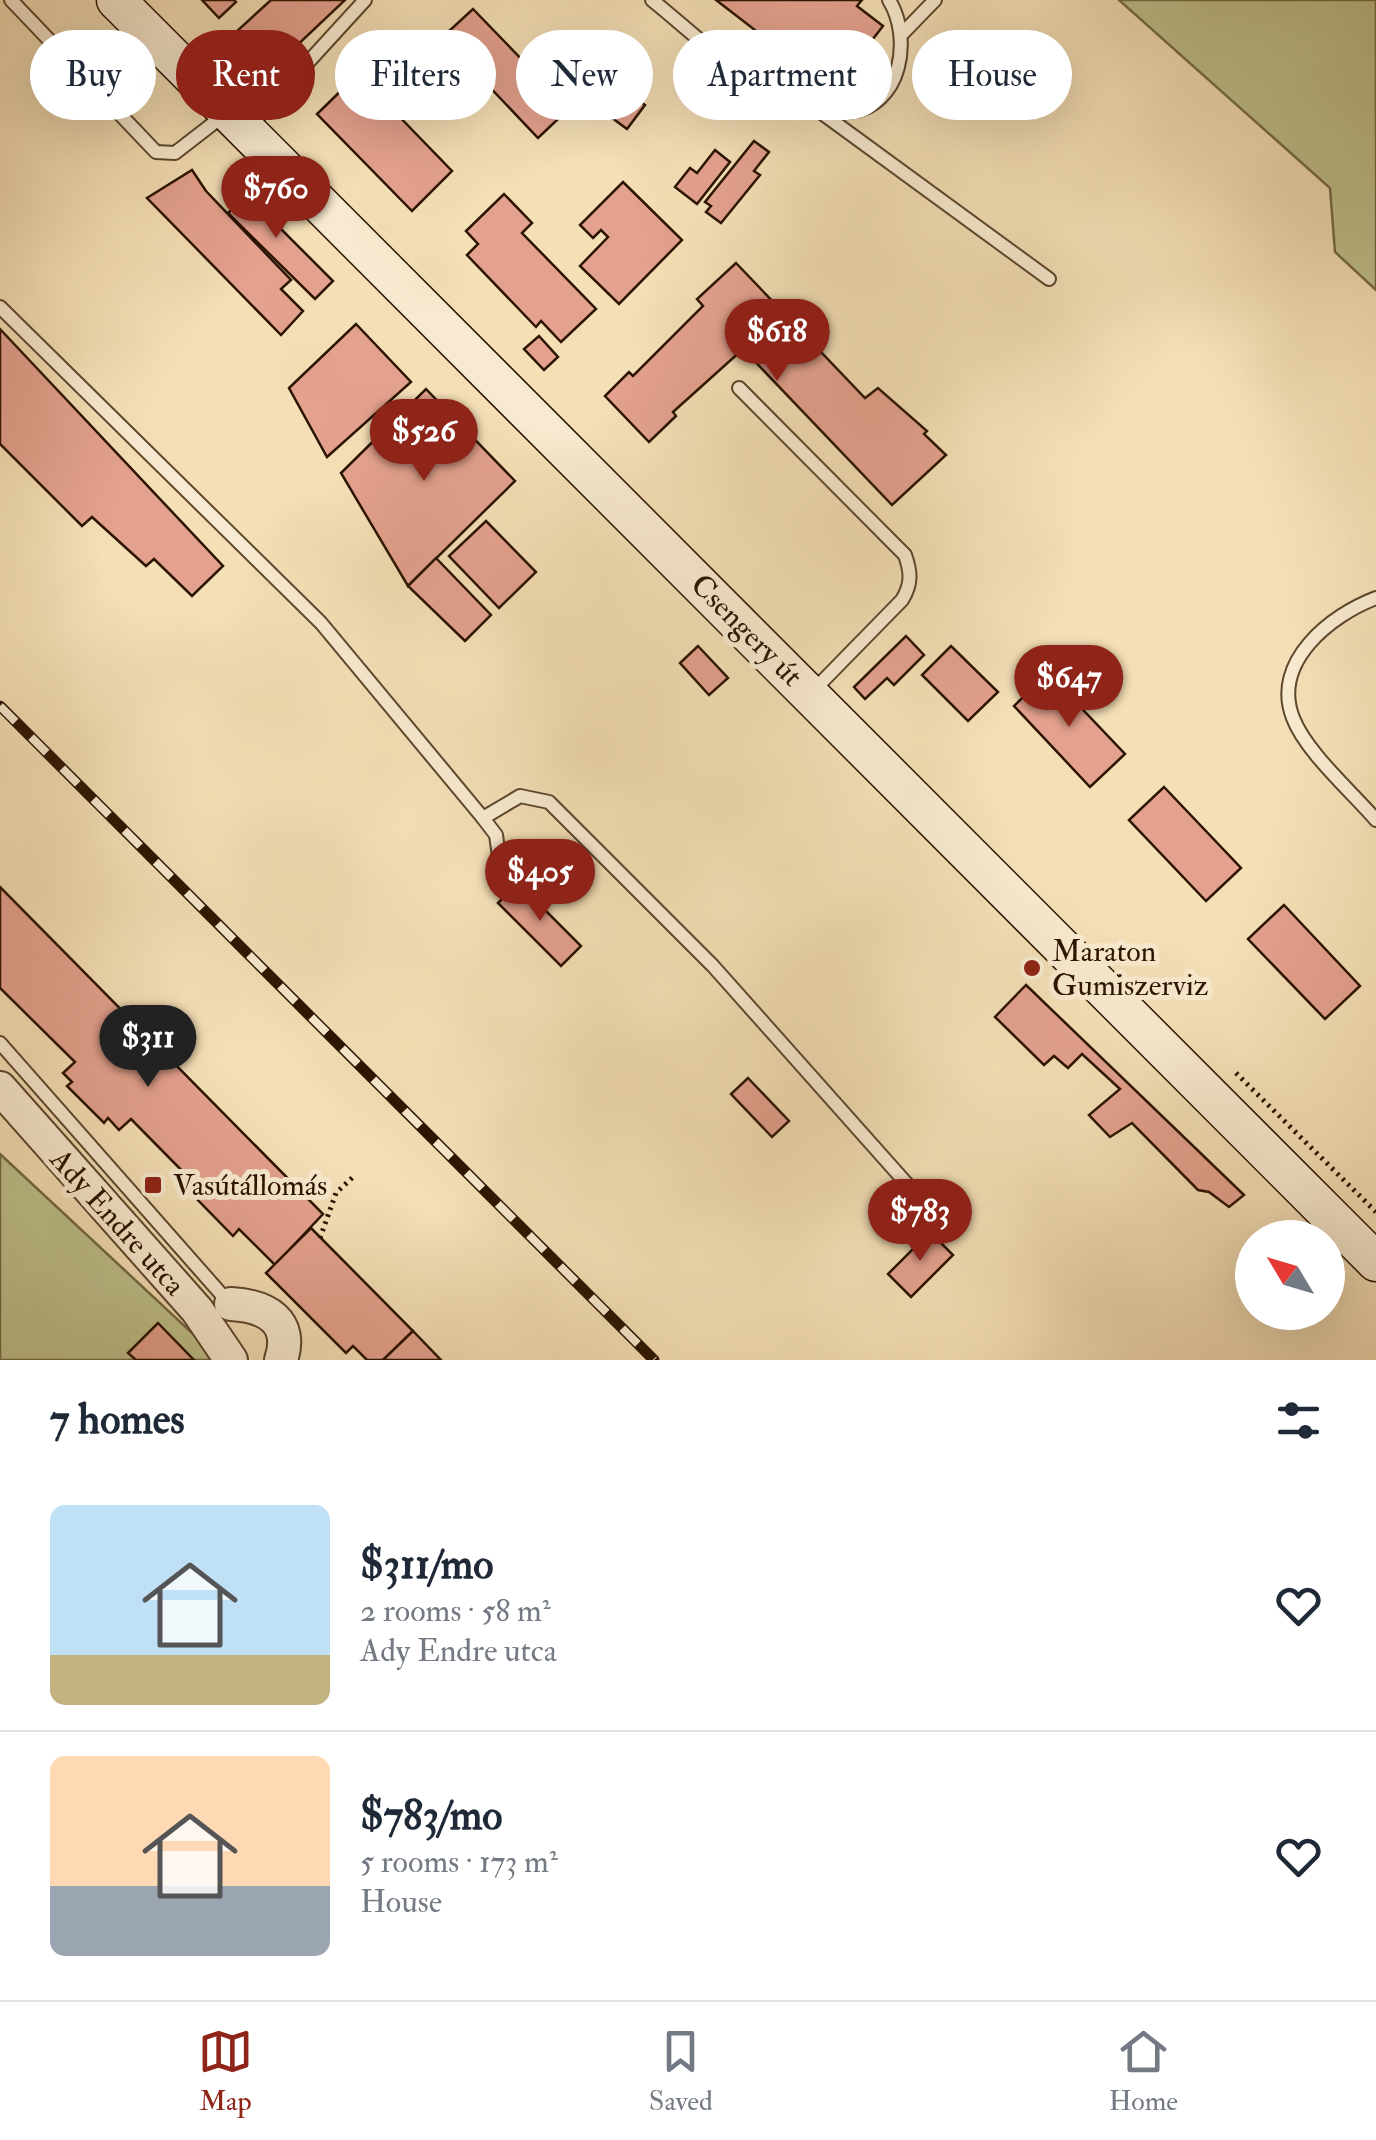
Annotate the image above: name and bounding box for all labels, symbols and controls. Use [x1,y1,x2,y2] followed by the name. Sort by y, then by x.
[30,30,156,120] chip: Buy
[176,30,315,120] chip: Rent
[335,30,496,120] chip: Filters
[516,30,653,120] chip: New
[673,30,892,120] chip: Apartment
[912,30,1072,120] chip: House
[217,156,335,241] pin: $760
[243,168,309,208] text: $760
[718,299,836,384] pin: $618
[747,311,807,351] text: $618
[365,399,483,484] pin: $526
[392,411,456,451] text: $526
[683,567,811,694] street label: Csengery út
[1010,645,1128,730] pin: $647
[1036,657,1102,697] text: $647
[481,839,599,924] pin: $405
[507,851,573,891] text: $405
[1052,933,1208,1004] place label: Maraton Gumiszerviz
[1021,957,1043,979] marker: Maraton Gumiszerviz
[89,1005,207,1090] pin: $311
[121,1017,175,1057] text: $311
[41,1141,194,1304] street label: Ady Endre utca
[173,1167,327,1204] place label: Vasútállomás
[142,1174,164,1196] marker: Vasútállomás
[861,1179,979,1264] pin: $783
[890,1191,950,1231] text: $783
[1235,1220,1345,1330] north arrow
[1235,1220,1345,1330] map controls
[1271,1393,1326,1448] icon: filters
[50,1394,185,1446] text: 7 homes
[360,1539,493,1591] text: $311/mo
[130,1545,250,1665] icon: home
[1271,1578,1326,1633] icon: heart
[360,1591,551,1631] text: 2 rooms · 58 m²
[360,1631,557,1671] text: Ady Endre utca
[360,1790,502,1842] text: $783/mo
[130,1796,250,1916] icon: home
[1271,1829,1326,1884] icon: heart
[360,1842,558,1882] text: 5 rooms · 173 m²
[360,1882,442,1922] text: House
[198,2024,253,2119] tab: Map
[649,2024,713,2119] tab: Saved
[1109,2024,1178,2119] tab: Home

